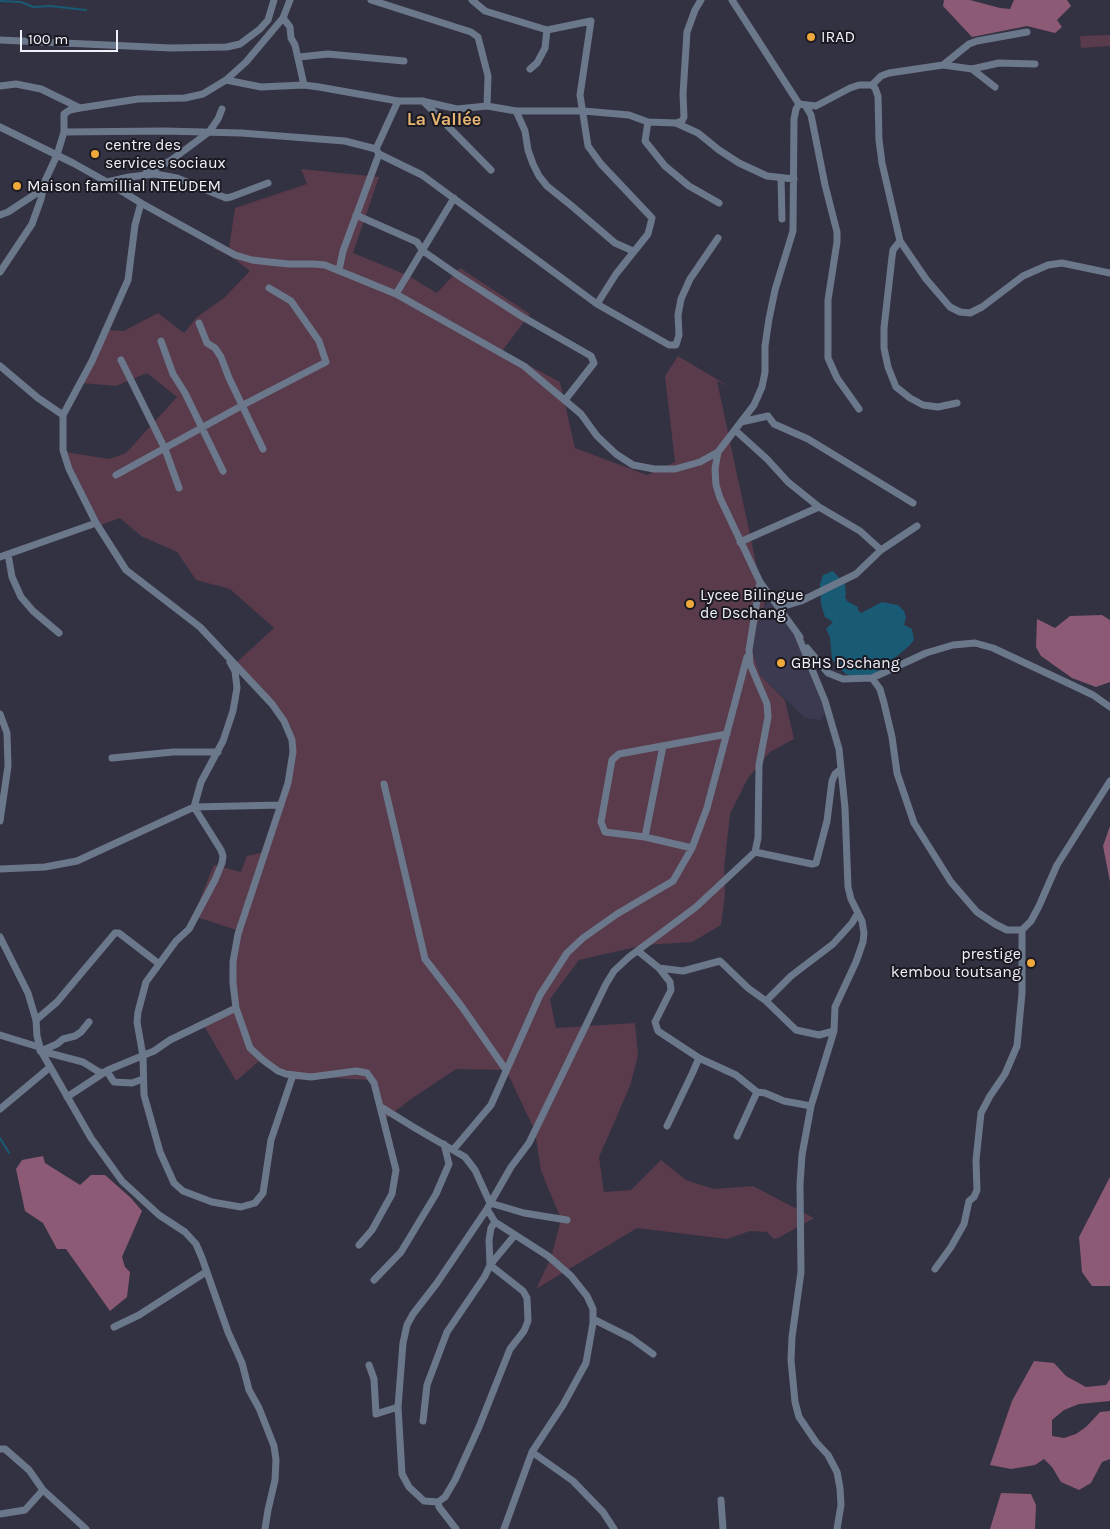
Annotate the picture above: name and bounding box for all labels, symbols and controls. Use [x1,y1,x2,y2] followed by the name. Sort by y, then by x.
[22,20,120,52] scale bar
[821,27,855,47] place label: IRAD
[28,30,68,48] text: 100 m
[805,31,817,43] marker: IRAD
[407,109,481,131] district label: La Vallée
[105,135,226,173] place label: centre des services sociaux
[89,148,101,160] marker: centre des services sociaux
[27,176,221,196] place label: Maison famillial NTEUDEM
[11,180,23,192] marker: Maison famillial NTEUDEM
[700,585,804,623] place label: Lycee Bilingue de Dschang
[684,598,696,610] marker: Lycee Bilingue de Dschang
[791,653,900,673] place label: GBHS Dschang
[775,657,787,669] marker: GBHS Dschang
[891,944,1021,982] place label: prestige kembou toutsang
[1025,957,1037,969] marker: prestige kembou toutsang

